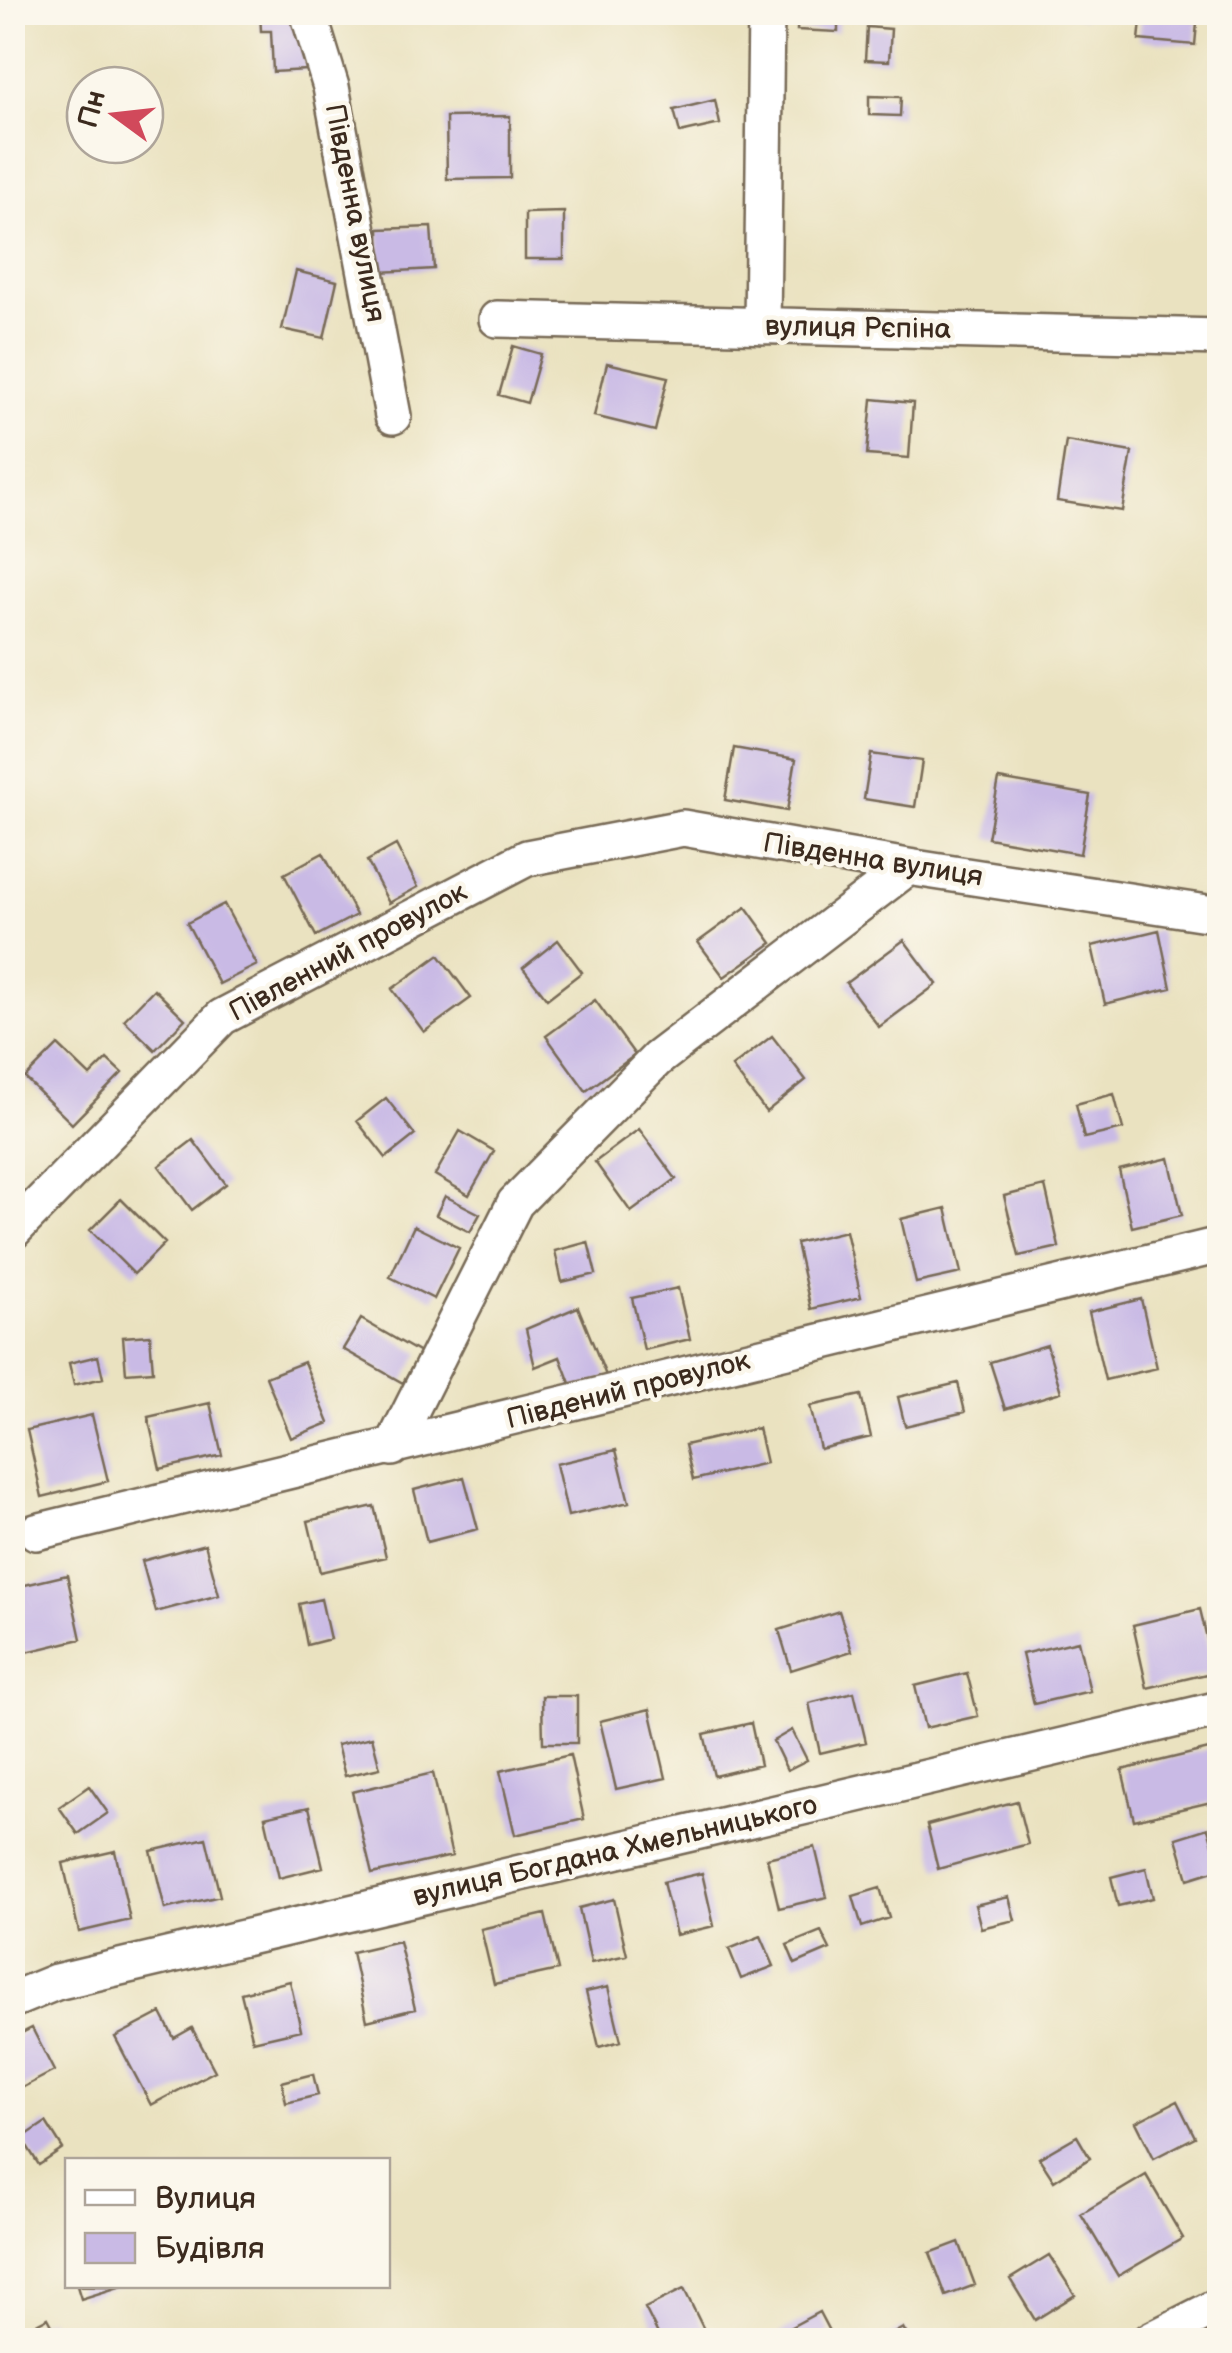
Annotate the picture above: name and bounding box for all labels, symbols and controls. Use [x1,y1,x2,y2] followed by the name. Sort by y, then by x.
[65,65,165,165] north arrow
[72,87,113,131] text: Пн
[318,101,392,325] street label: Південна вулиця
[765,310,952,346] street label: вулиця Рєпіна
[761,826,985,894] street label: Південна вулиця
[223,875,473,1029] street label: Півленний провулок
[503,1344,753,1436] street label: Південий провулок
[410,1788,820,1914] street label: вулиця Богдана Хмельницького
[65,2158,390,2288] legend
[155,2181,256,2217] text: Вулиця
[155,2231,265,2267] text: Будівля

